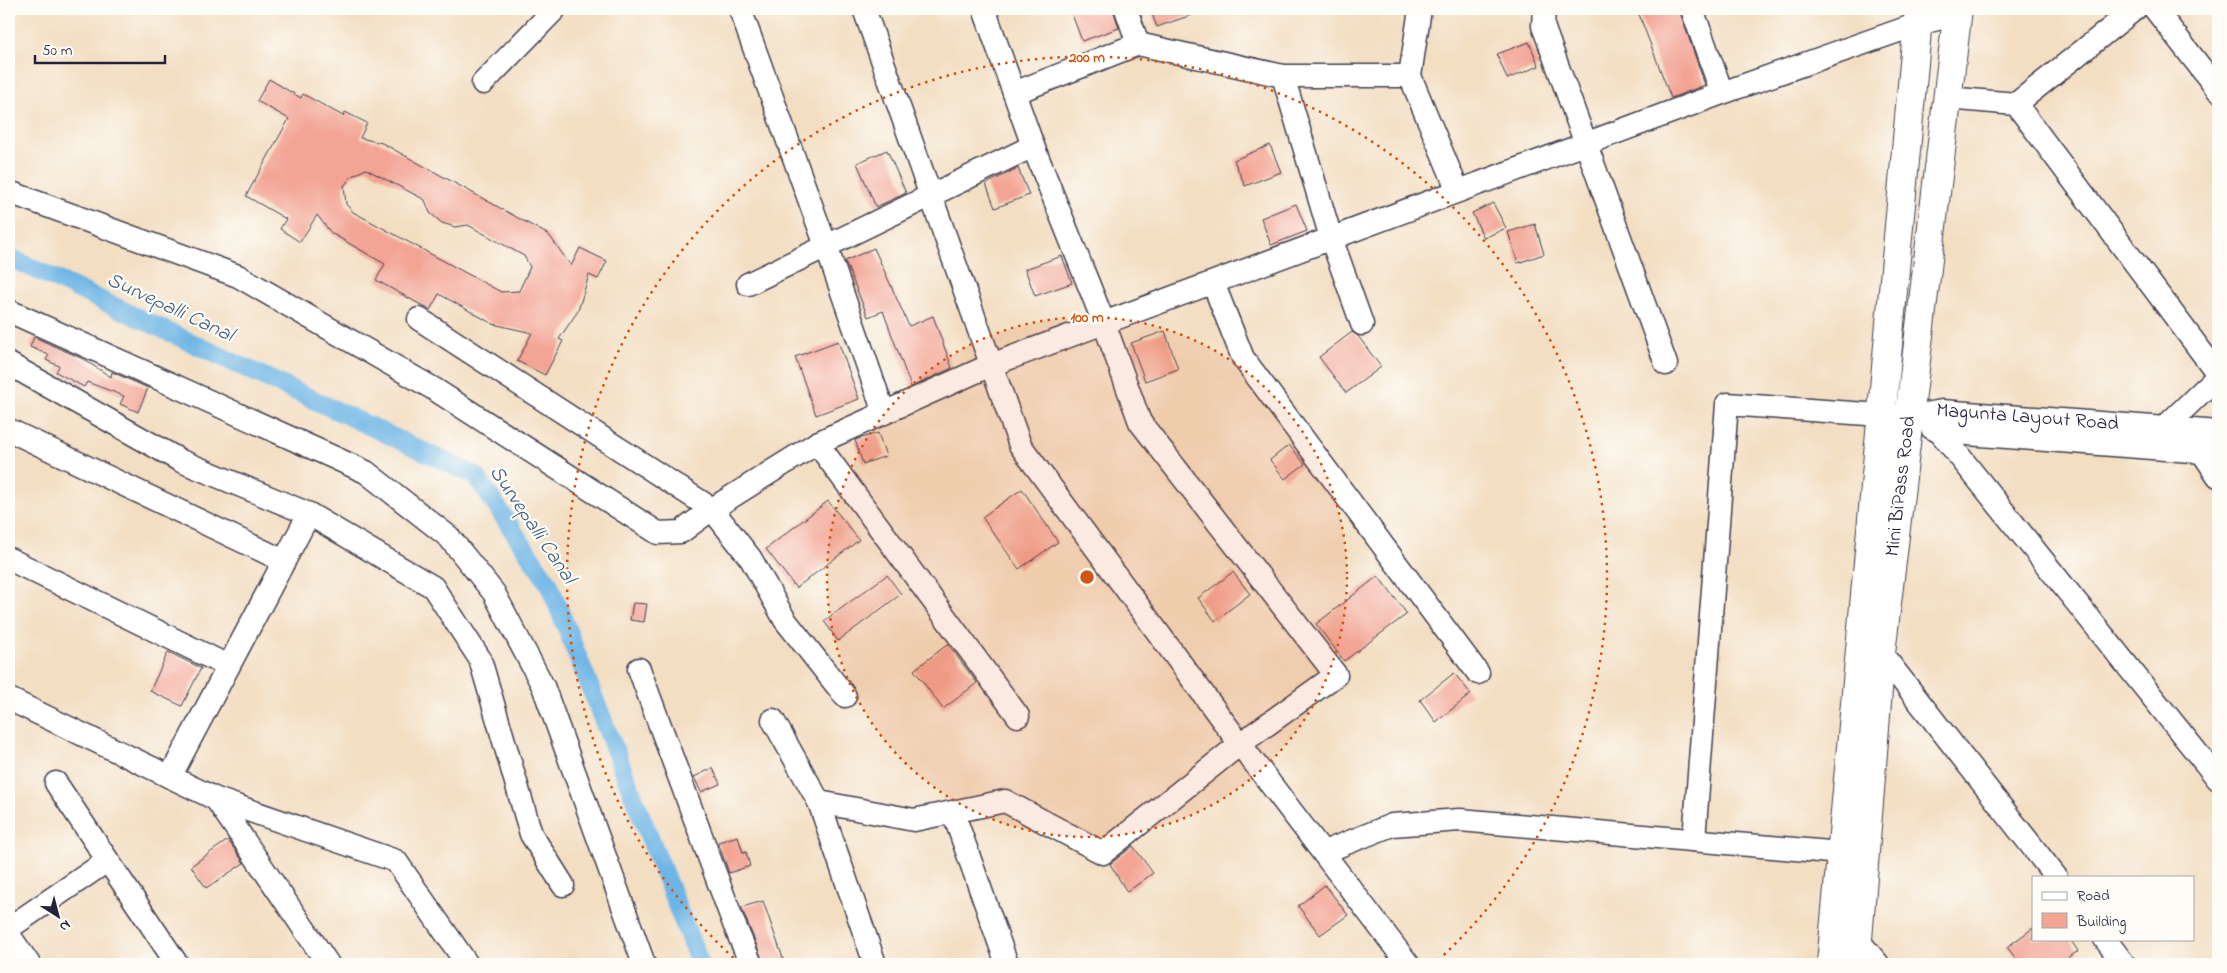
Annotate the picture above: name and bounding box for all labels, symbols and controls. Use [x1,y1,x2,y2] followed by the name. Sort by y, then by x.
[35,32,165,64] scale bar
[42,40,73,62] text: 50 m
[1068,47,1105,69] text: 200 m
[102,265,241,352] water label: Survepalli Canal
[1070,307,1104,329] text: 100 m
[1935,396,2120,439] street label: Magunta Layout Road
[1878,414,1924,558] street label: Mini BiPass Road
[481,460,584,592] water label: Survepalli Canal
[1078,568,1096,586] centre of rings
[2032,876,2194,940] legend
[2077,885,2110,907] text: Road
[32,890,82,940] north arrow
[2076,911,2126,934] text: Building
[55,914,75,937] text: N

